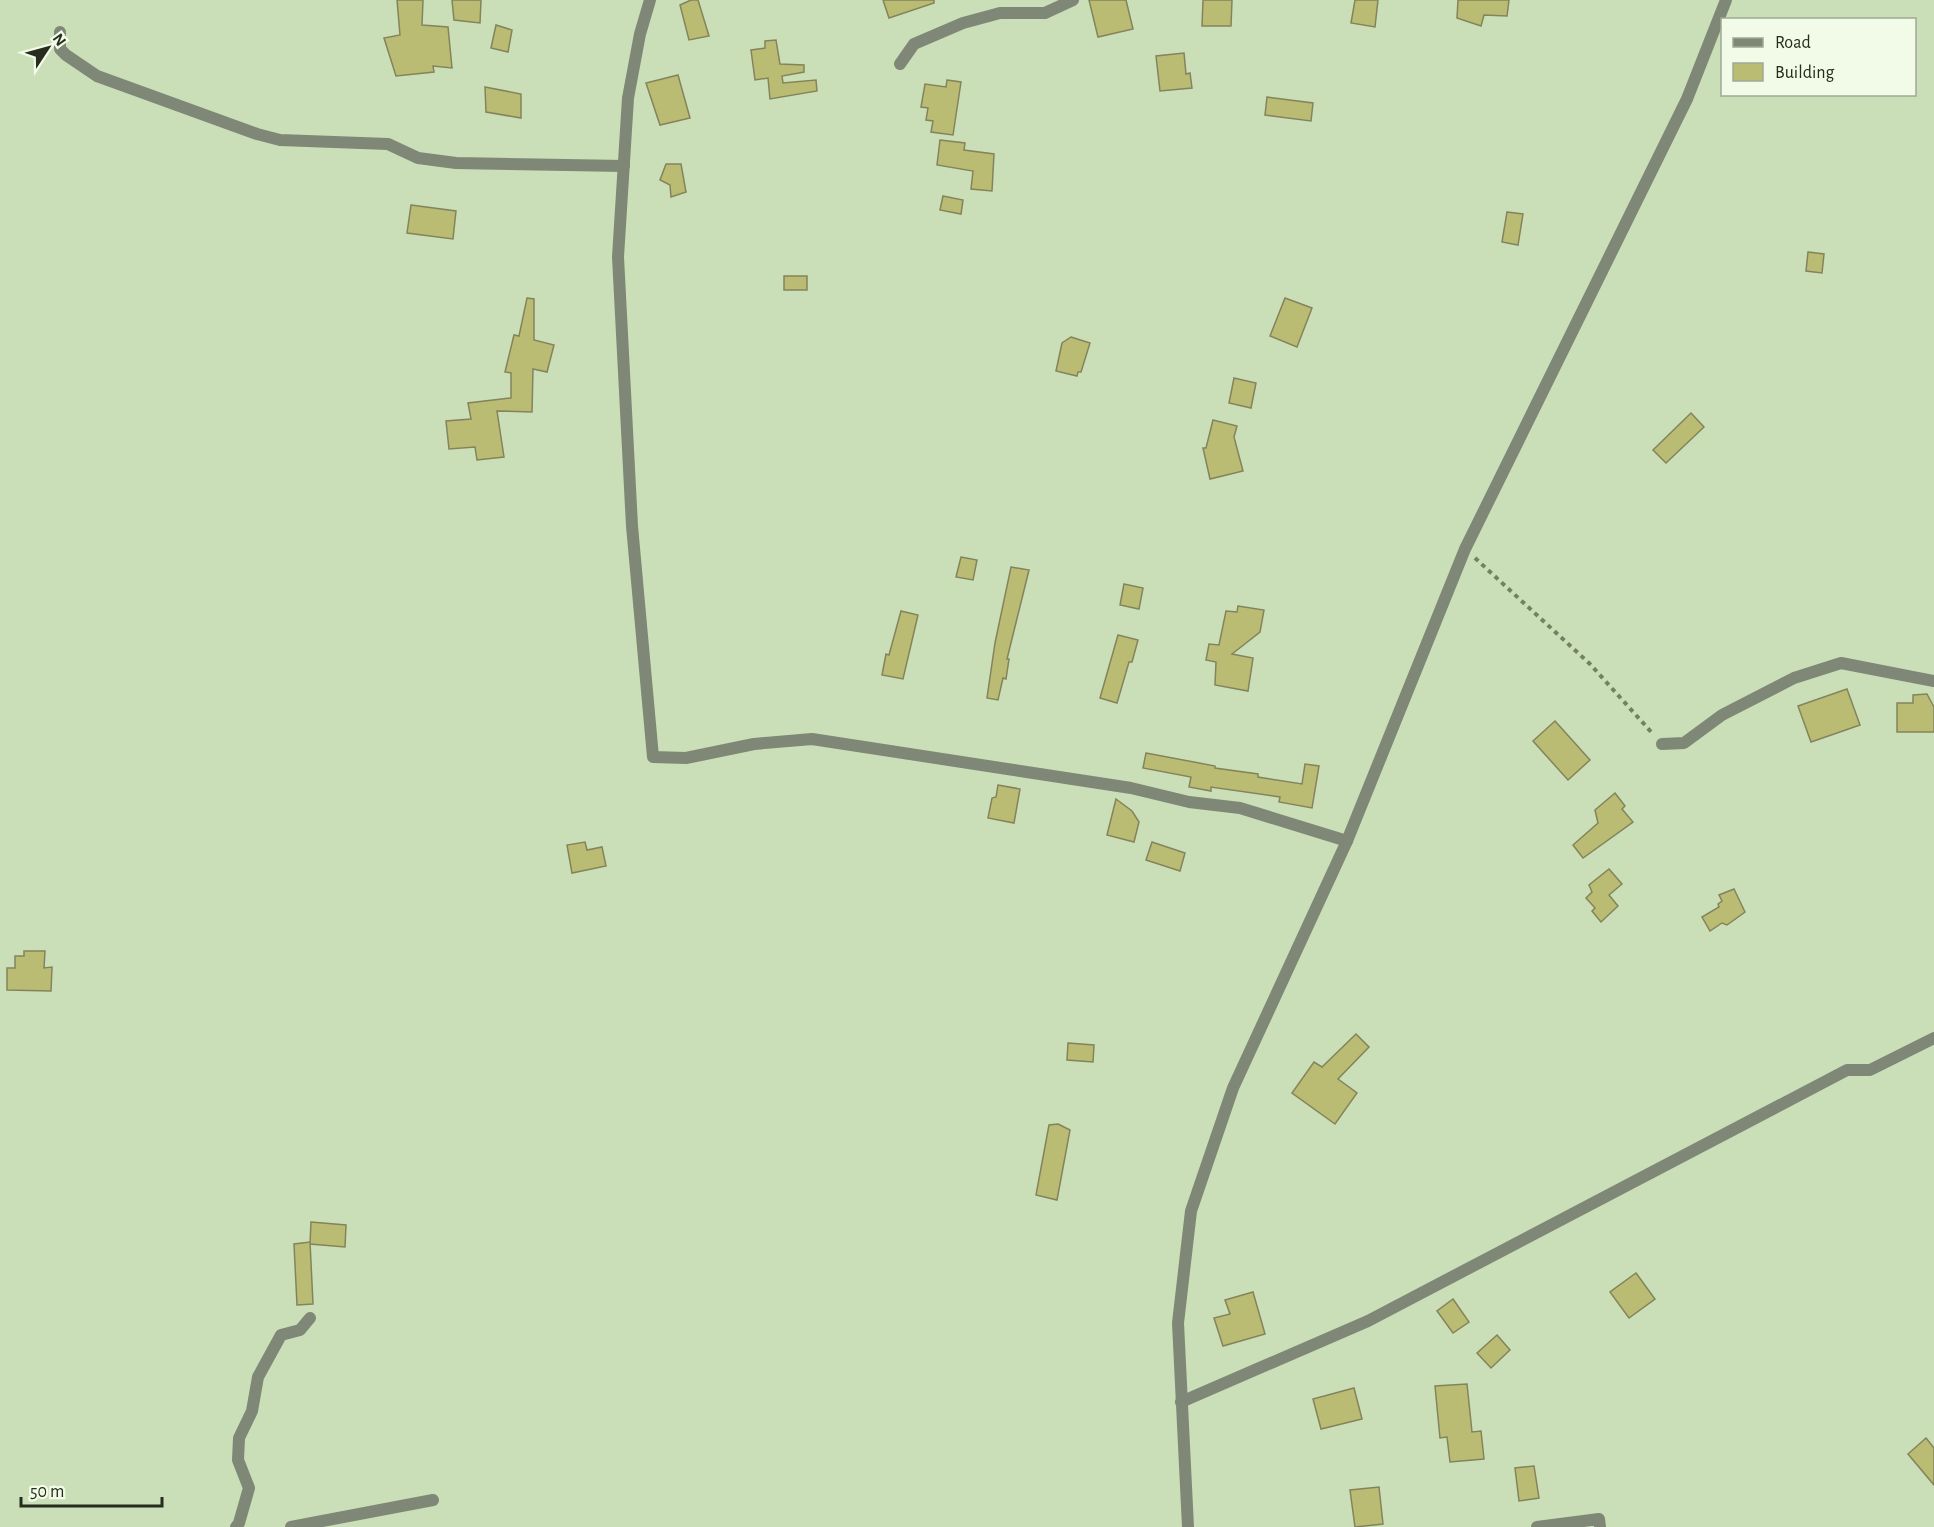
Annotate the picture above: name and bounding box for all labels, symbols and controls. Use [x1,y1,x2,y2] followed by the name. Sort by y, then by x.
[18,18,78,78] north arrow
[1721,18,1916,96] legend
[50,31,69,49] text: N
[1775,34,1811,52] text: Road
[1775,64,1835,82] text: Building
[21,1470,162,1508] scale bar
[30,1483,64,1501] text: 50 m

